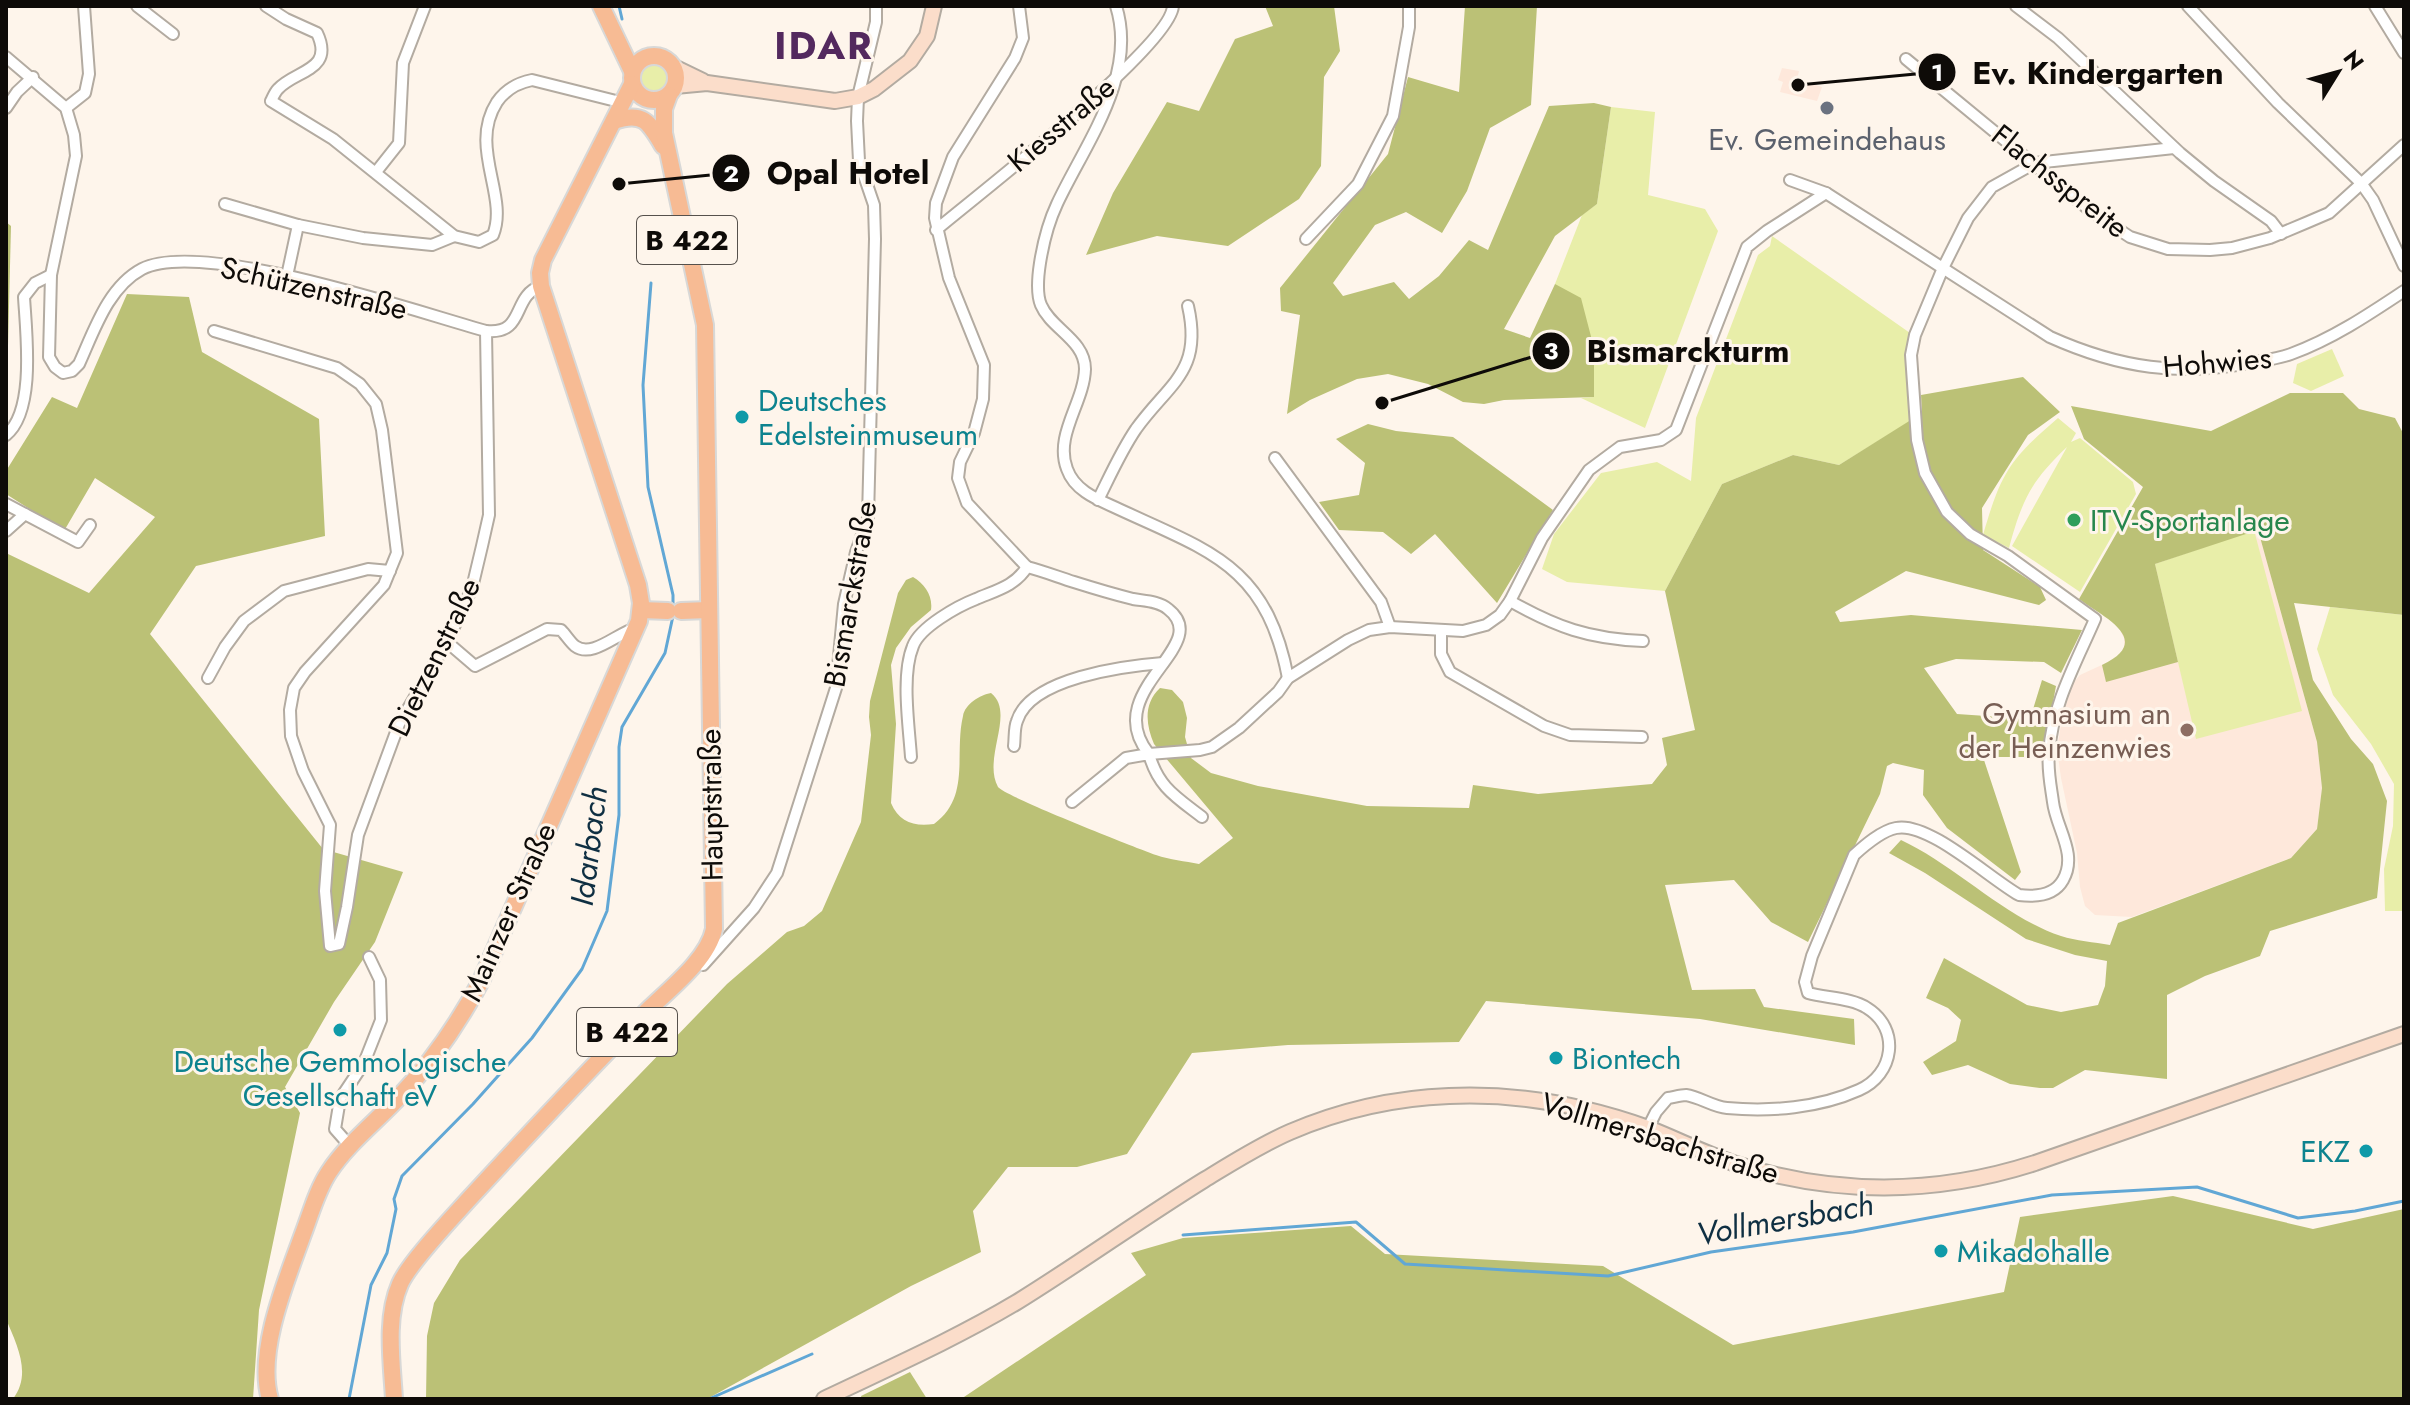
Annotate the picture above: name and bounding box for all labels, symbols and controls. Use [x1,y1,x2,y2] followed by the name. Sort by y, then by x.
[774,18,874,73] district label: IDAR
[2298,32,2378,112] north arrow
[2336,43,2372,77] text: N
[1917,44,2240,100] callout: Ev. Kindergarten
[1972,50,2224,96] text: Ev. Kindergarten
[1931,55,1943,90] text: 1
[998,66,1124,182] street label: Kiesstraße
[1818,99,1836,117] marker: Ev. Gemeindehaus
[1982,114,2138,248] street label: Flachsspreite
[1708,118,1946,161] place label: Ev. Gemeindehaus
[711,145,945,201] callout: Opal Hotel
[767,150,929,196] text: Opal Hotel
[723,156,739,191] text: 2
[637,216,737,264] road number: B 422
[216,246,412,330] street label: Schützenstraße
[1531,323,1806,379] callout: Bismarckturm
[1586,328,1790,374] text: Bismarckturm
[1544,333,1559,368] text: 3
[2161,336,2273,388] street label: Hohwies
[758,379,978,456] place label: Deutsches Edelsteinmuseum
[733,408,751,426] marker: Deutsches Edelsteinmuseum
[812,498,888,690] street label: Bismarckstraße
[2090,499,2290,542] place label: ITV-Sportanlage
[2065,511,2083,529] marker: ITV-Sportanlage
[377,570,491,744] street label: Dietzenstraße
[1959,692,2171,769] place label: Gymnasium an der Heinzenwies
[2178,721,2196,739] marker: Gymnasium an der Heinzenwies
[688,728,734,882] street label: Hauptstraße
[559,784,619,908] water label: Idarbach
[449,816,567,1008] street label: Mainzer Straße
[577,1008,677,1056] road number: B 422
[331,1021,349,1039] marker: Deutsche Gemmologische Gesellschaft eV
[1572,1037,1681,1080] place label: Biontech
[173,1040,507,1117] place label: Deutsche Gemmologische Gesellschaft eV
[1547,1049,1565,1067] marker: Biontech
[1536,1081,1784,1195] street label: Vollmersbachstraße
[2300,1130,2350,1173] place label: EKZ
[2357,1142,2375,1160] marker: EKZ
[1693,1181,1877,1257] water label: Vollmersbach
[1957,1230,2110,1273] place label: Mikadohalle
[1932,1242,1950,1260] marker: Mikadohalle

